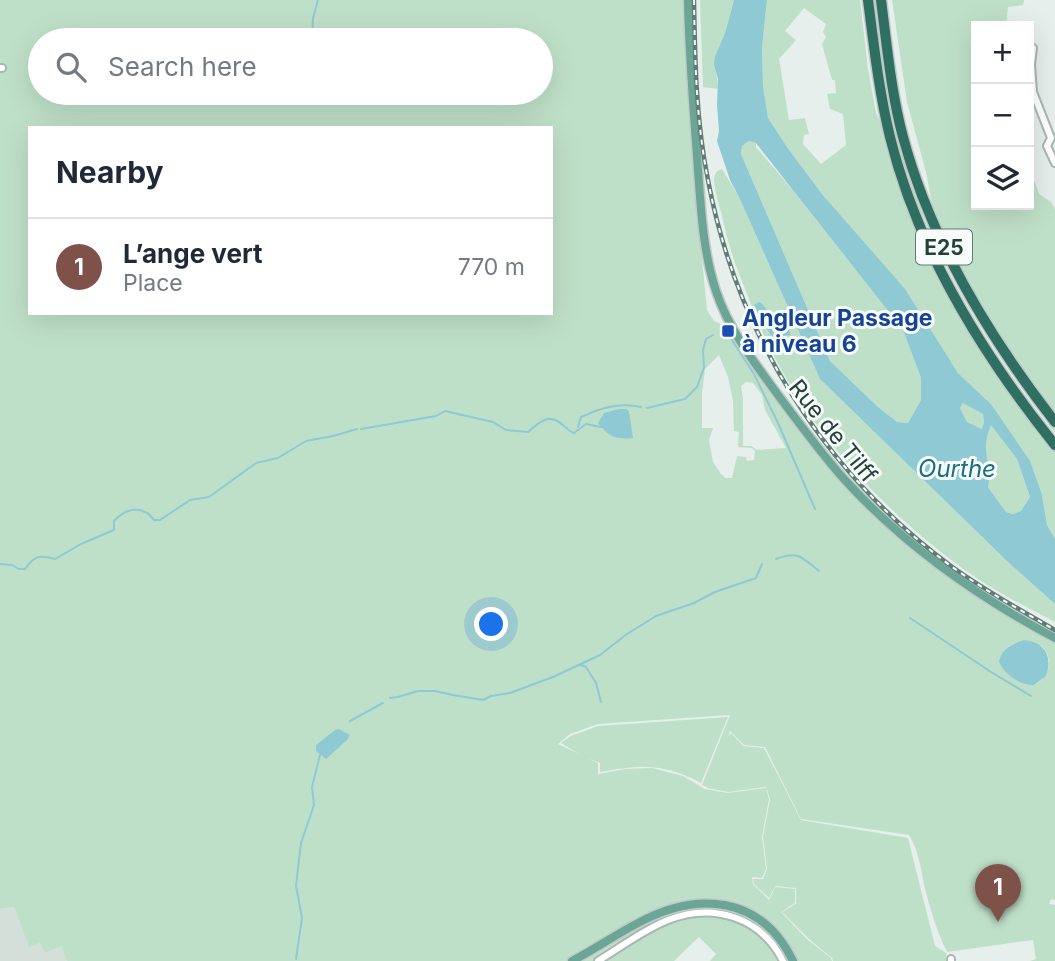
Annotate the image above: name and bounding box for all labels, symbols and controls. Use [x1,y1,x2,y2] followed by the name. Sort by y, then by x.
[971,21,1034,210] map controls
[971,21,1034,84] button: +
[28,28,553,105] search box
[52,48,90,86] icon: search
[108,51,257,82] text: Search here
[971,84,1034,147] button: −
[971,147,1034,210] button: layers
[56,154,164,190] text: Nearby
[916,230,972,264] road number: E25
[123,238,263,269] text: L’ange vert
[74,253,84,281] text: 1
[458,253,525,281] text: 770 m
[123,269,183,297] text: Place
[742,304,932,358] place label: Angleur Passage à niveau 6
[720,323,736,339] marker: Angleur Passage à niveau 6
[783,374,883,489] street label: Rue de Tilff
[918,454,996,483] water label: Ourthe
[474,607,508,641] your location
[975,864,1021,922] pin: 1

